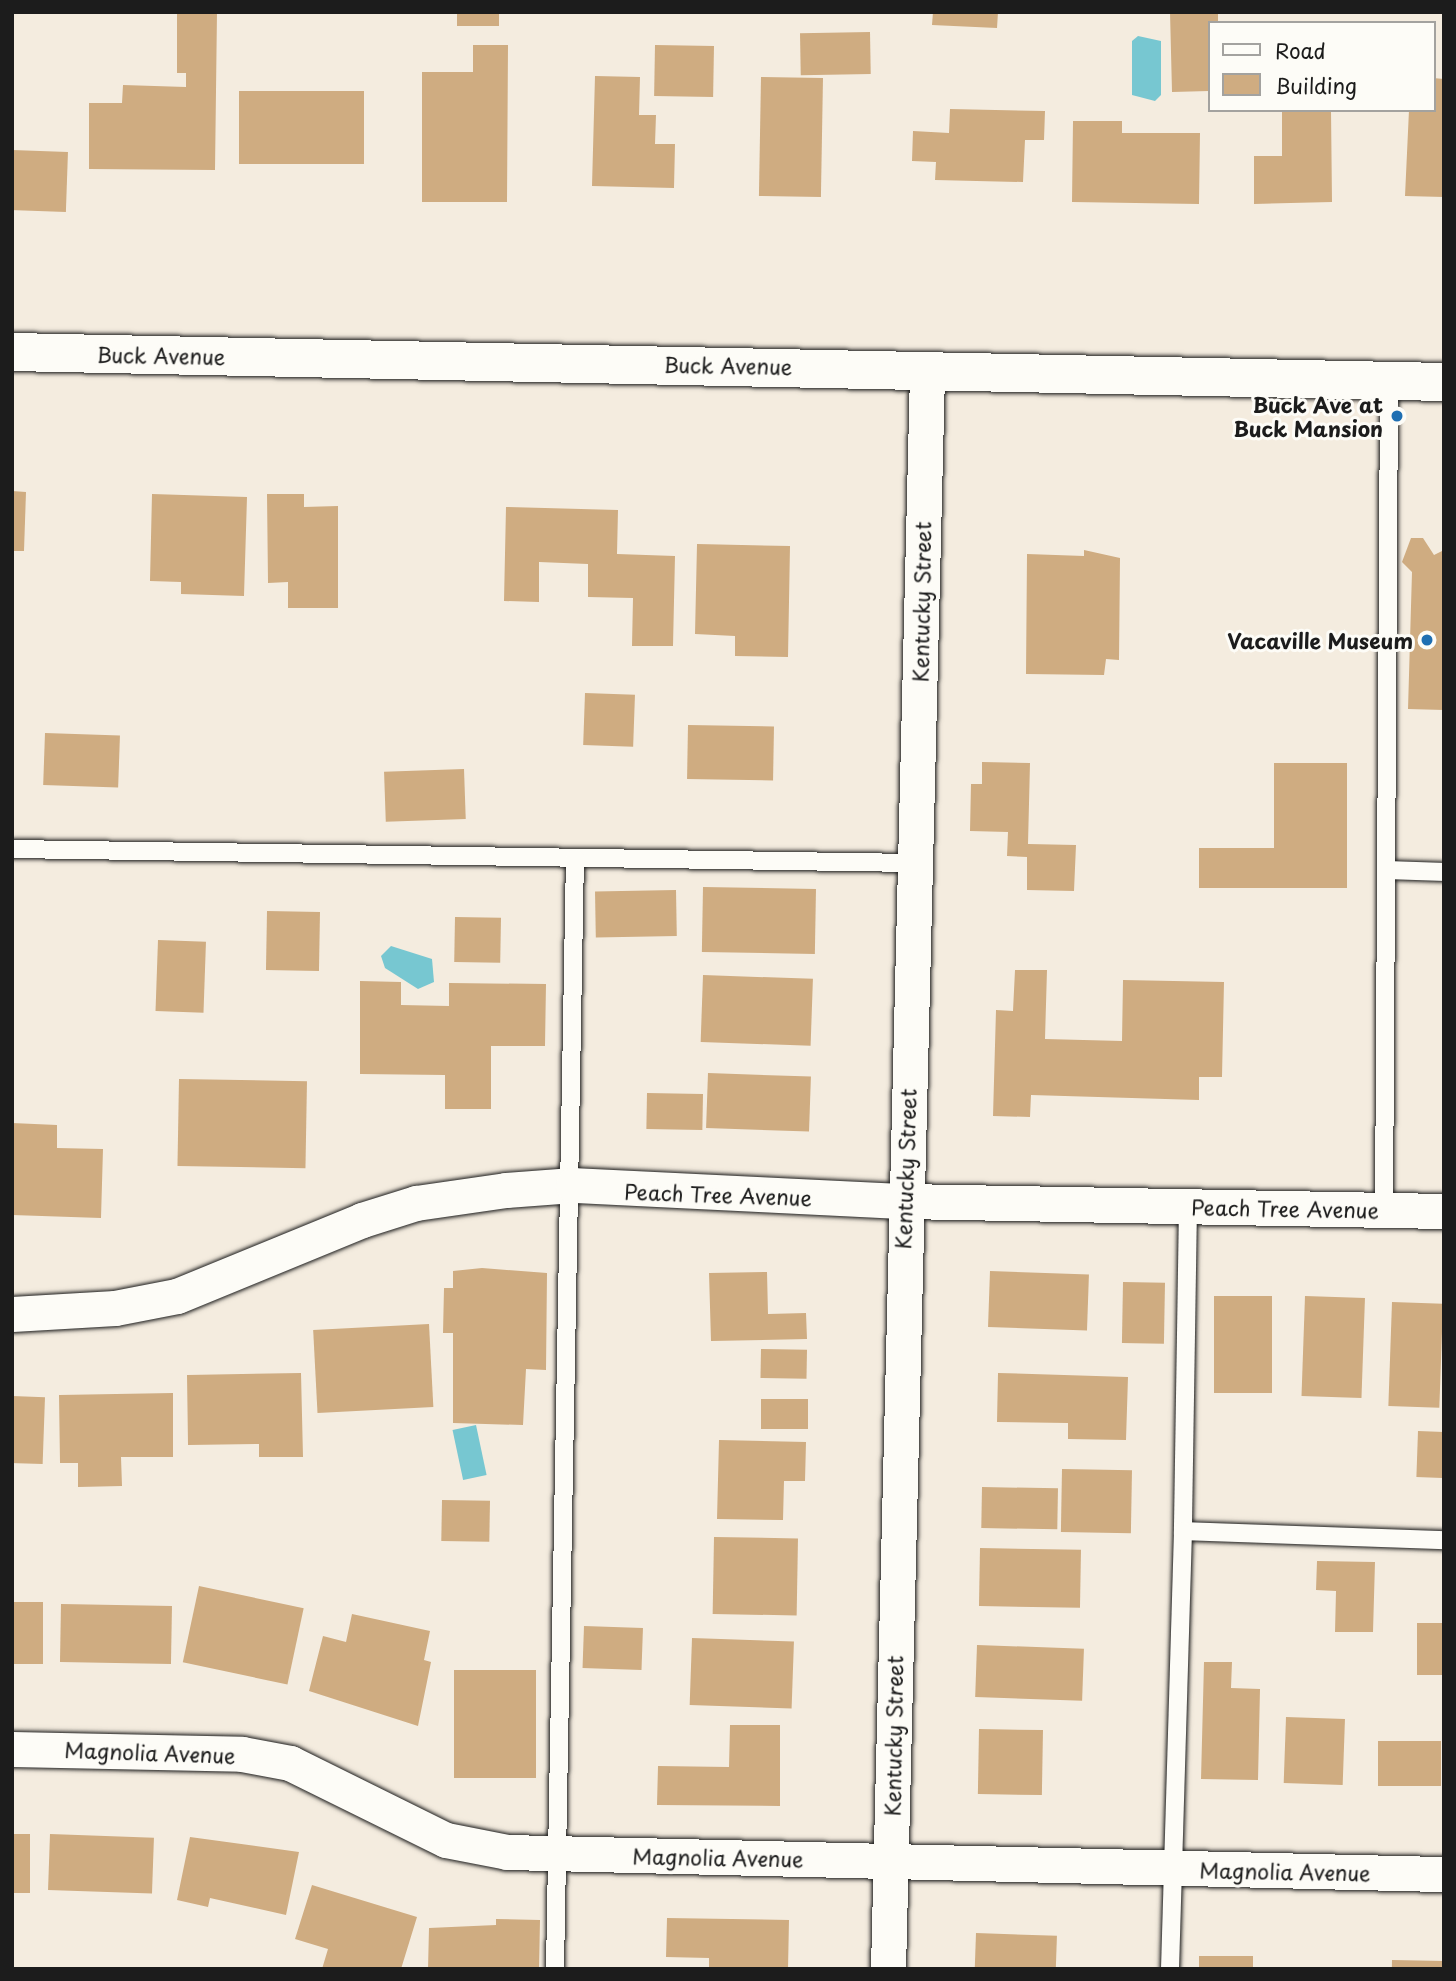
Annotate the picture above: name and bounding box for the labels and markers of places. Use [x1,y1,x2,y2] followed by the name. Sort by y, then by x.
[1233,391,1383,441] place label: Buck Ave at Buck Mansion
[1389,408,1405,424] marker: Buck Ave at Buck Mansion
[1226,627,1413,653] place label: Vacaville Museum
[1419,632,1435,648] marker: Vacaville Museum

